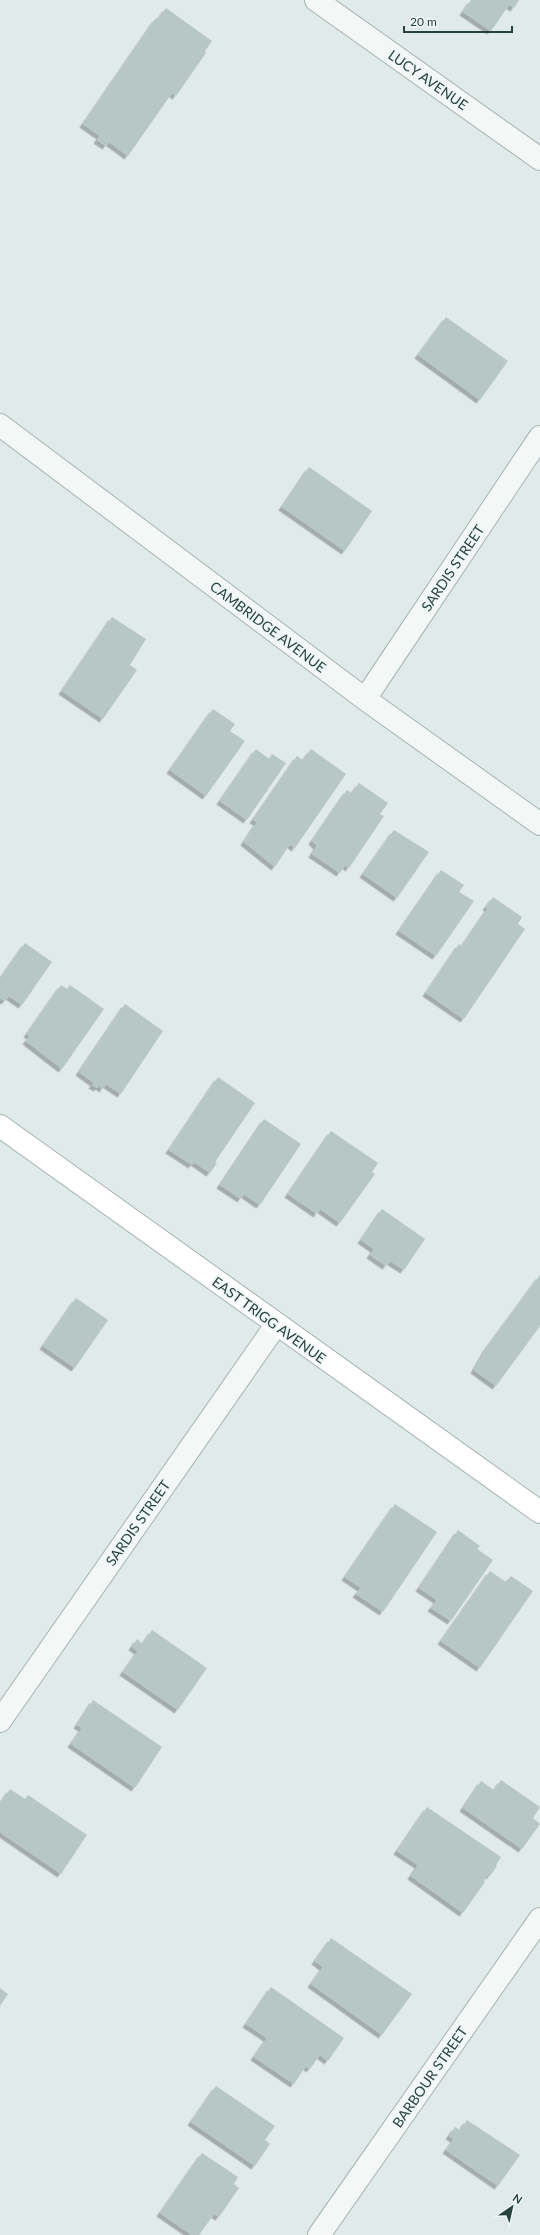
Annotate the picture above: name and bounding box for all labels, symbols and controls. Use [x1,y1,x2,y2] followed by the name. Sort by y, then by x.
[404,8,512,34] scale bar
[410,14,437,29] text: 20 m
[385,46,471,113] street label: LUCY AVENUE
[417,521,488,614] street label: SARDIS STREET
[207,577,330,676] street label: CAMBRIDGE AVENUE
[209,1273,329,1366] street label: EAST TRIGG AVENUE
[102,1476,174,1569] street label: SARDIS STREET
[388,2022,471,2130] street label: BARBOUR STREET
[492,2187,532,2227] north arrow
[511,2191,525,2206] text: N

